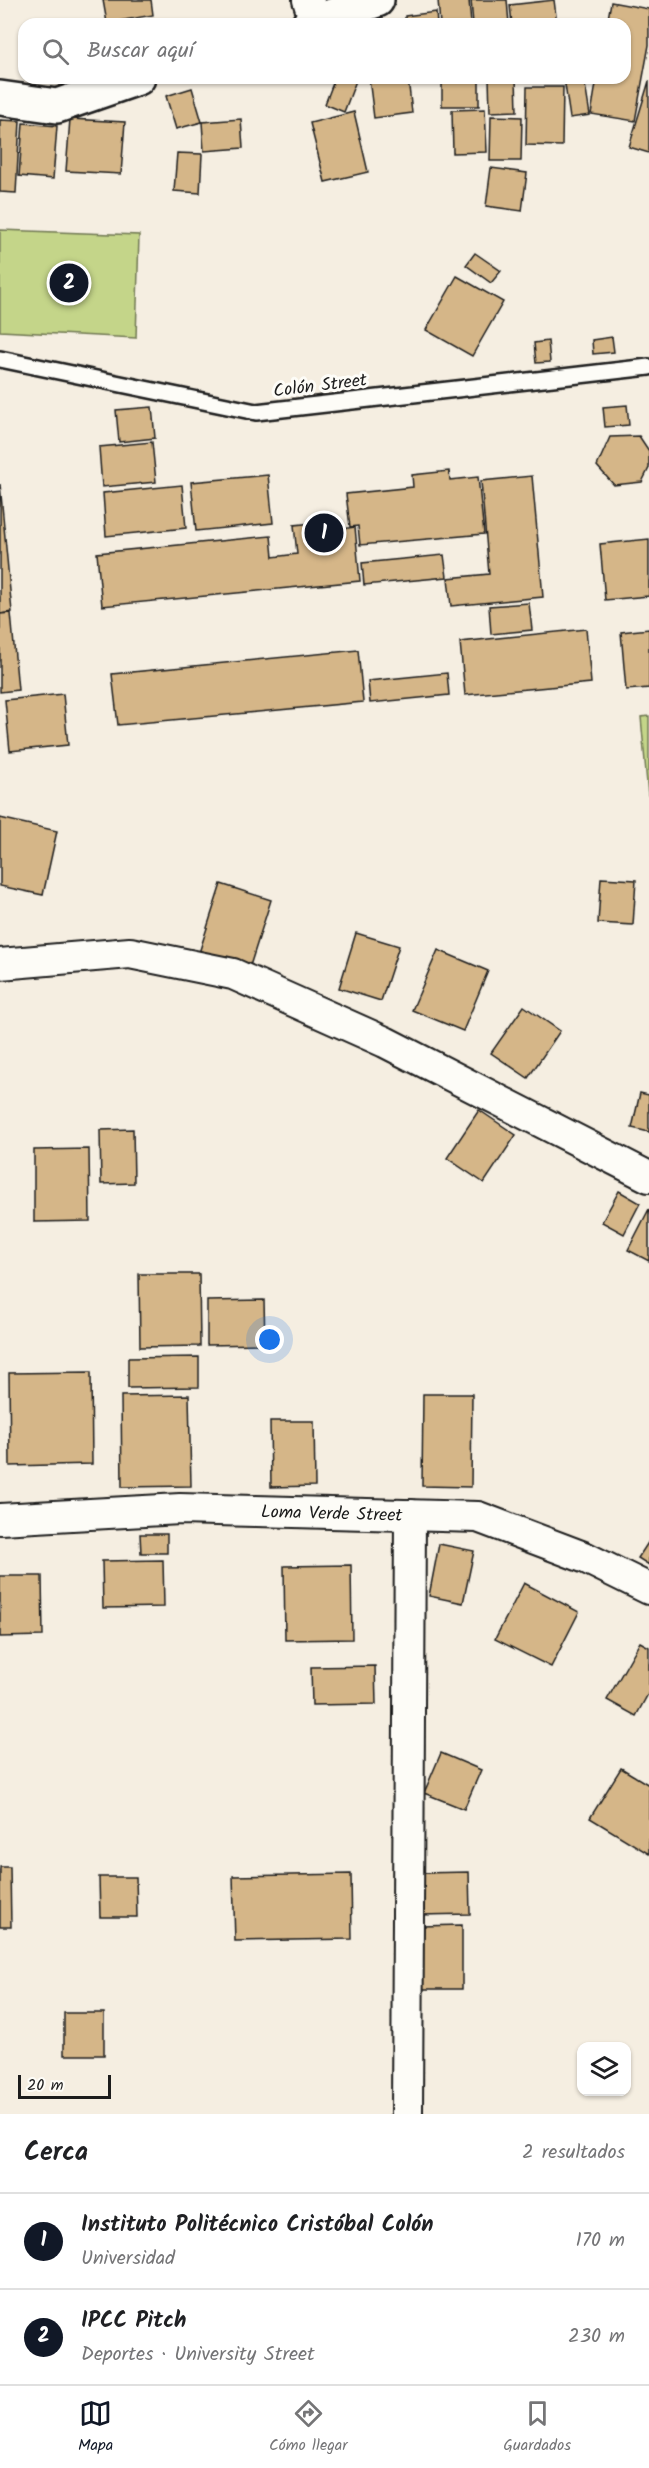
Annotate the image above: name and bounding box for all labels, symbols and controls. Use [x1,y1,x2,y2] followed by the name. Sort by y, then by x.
[18,18,631,84] search box
[87,34,194,69] text: Buscar aquí
[39,35,72,68] icon: search
[50,260,88,306] pin: 2
[272,366,370,407] street label: Colón Street
[304,510,344,556] pin: 1
[255,1325,284,1354] your location
[260,1498,404,1531] street label: Loma Verde Street
[577,2042,631,2096] map controls
[577,2042,631,2096] button: layers
[18,2072,111,2100] scale bar
[27,2073,63,2098] text: 20 m
[24,2132,88,2174] text: Cerca
[522,2137,625,2169] text: 2 resultados
[81,2208,433,2243] text: Instituto Politécnico Cristóbal Colón
[40,2225,47,2257] text: 1
[576,2225,625,2257] text: 170 m
[81,2243,175,2275] text: Universidad
[81,2304,186,2339] text: IPCC Pitch
[38,2321,49,2353] text: 2
[568,2321,625,2353] text: 230 m
[81,2339,315,2371] text: Deportes · University Street
[78,2397,113,2458] tab: Mapa
[269,2397,348,2458] tab: Cómo llegar
[503,2397,571,2458] tab: Guardados

